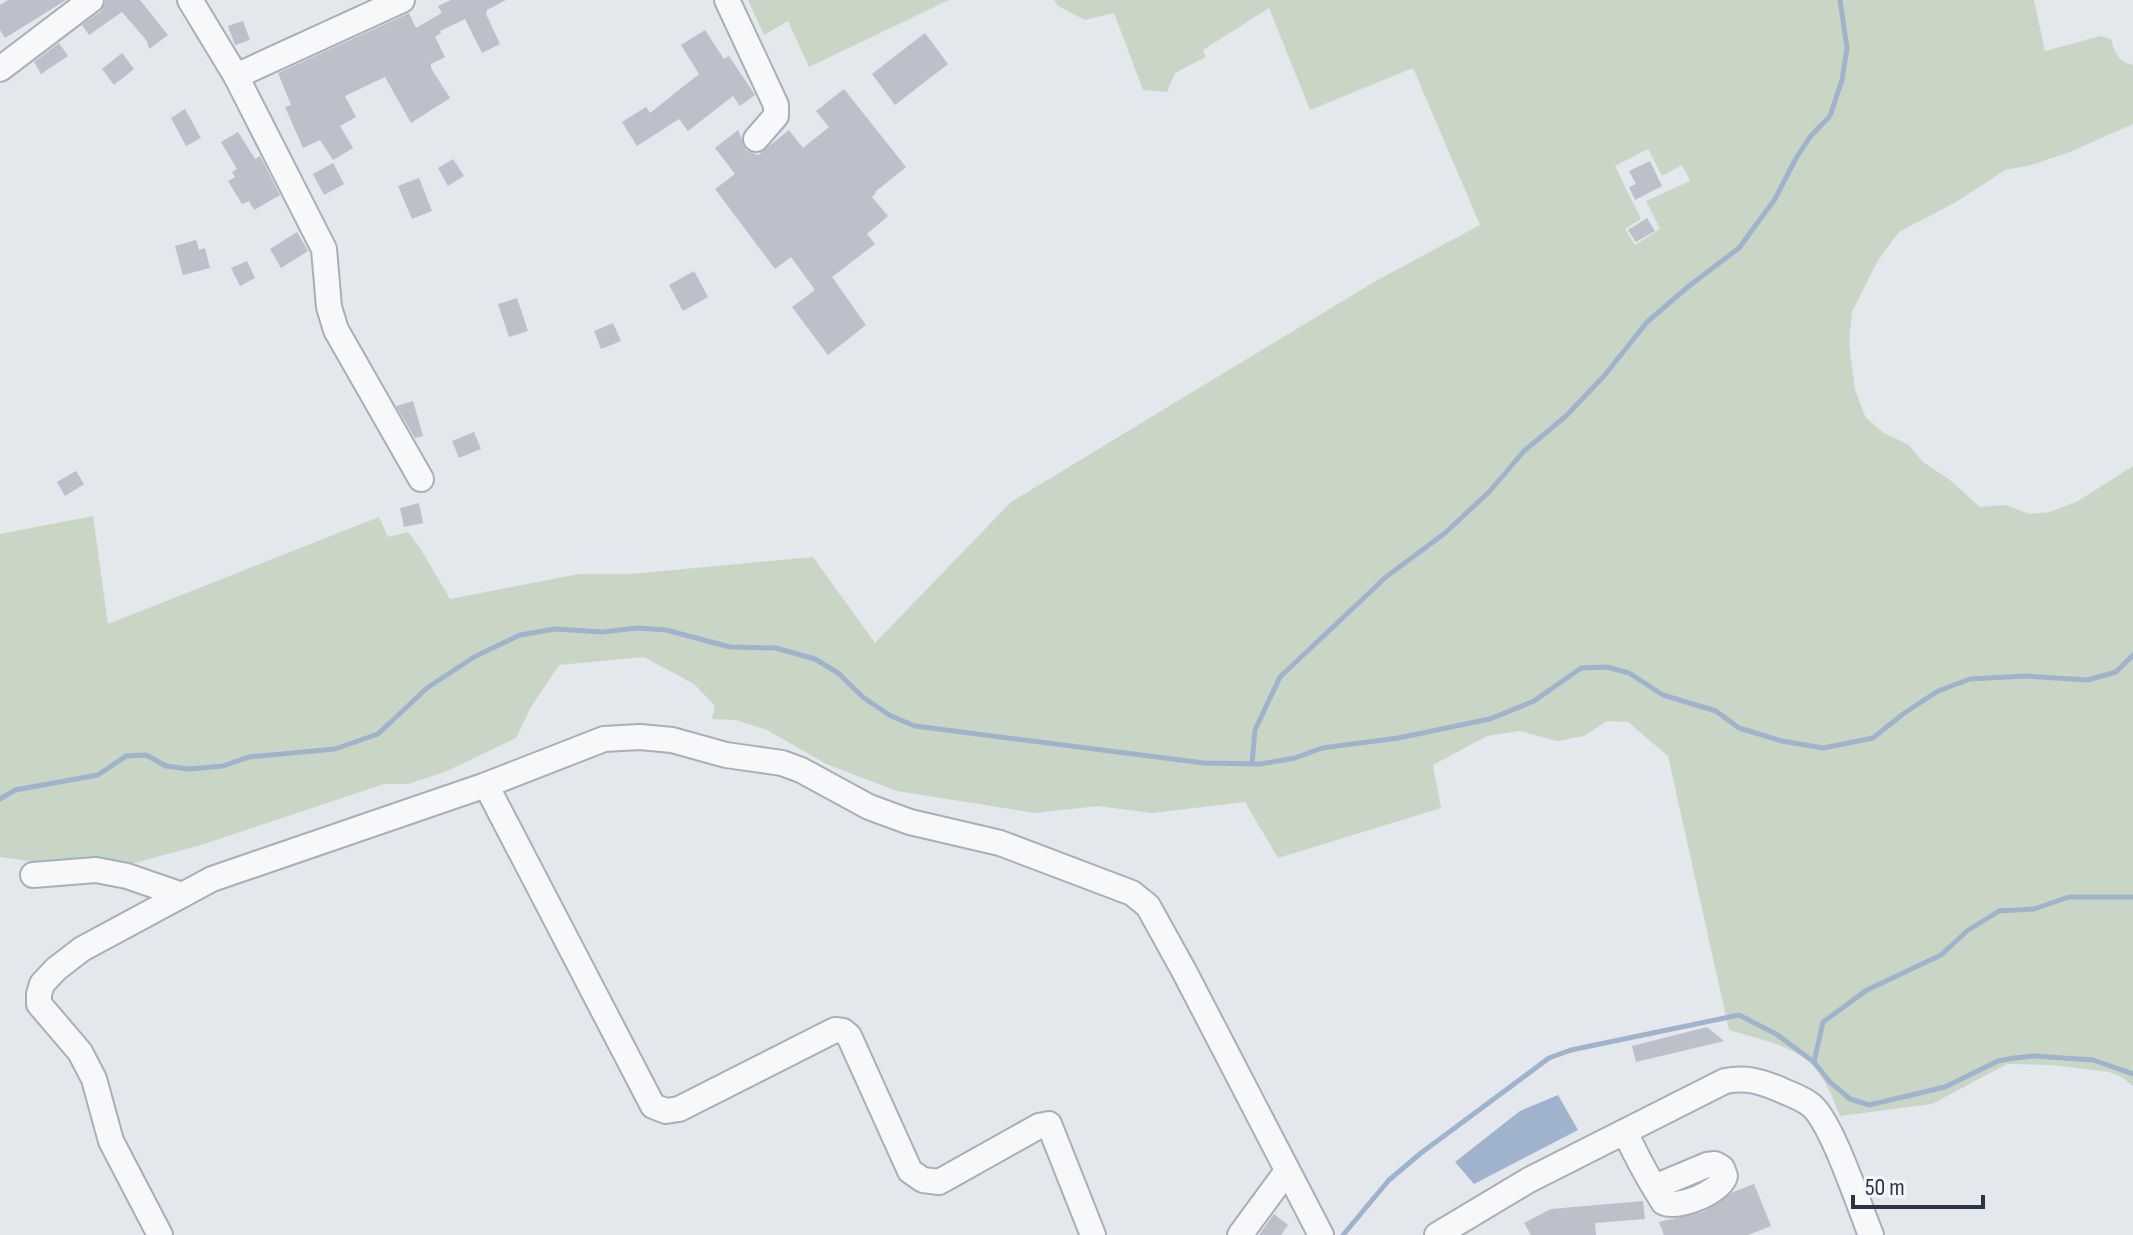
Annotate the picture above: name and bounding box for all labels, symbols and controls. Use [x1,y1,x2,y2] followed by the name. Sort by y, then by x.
[1853,1159,1983,1209] scale bar
[1865,1173,1905,1202] text: 50 m

